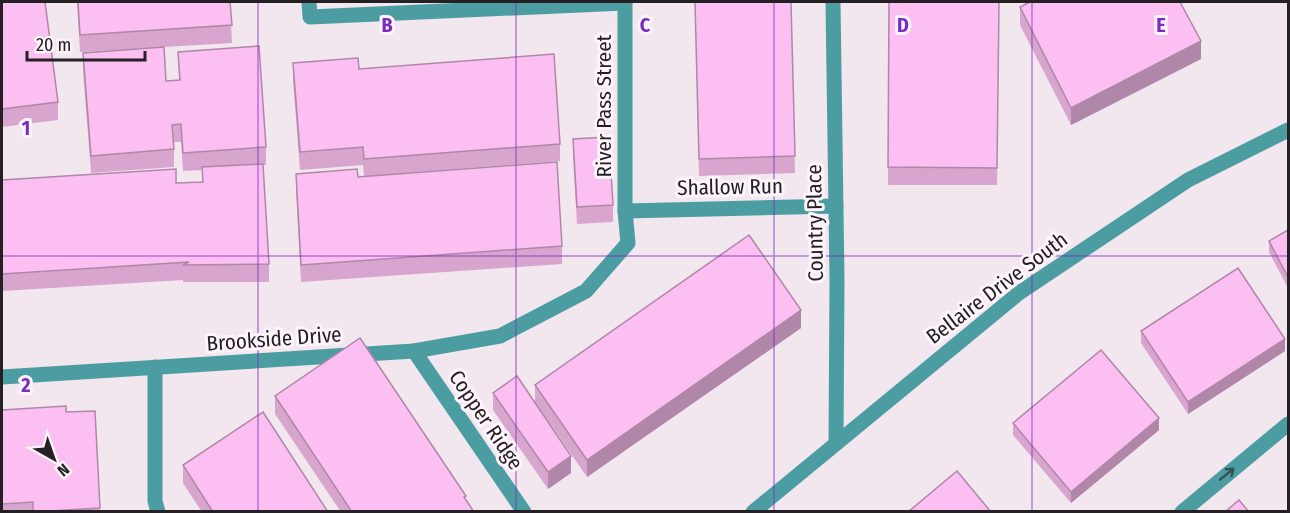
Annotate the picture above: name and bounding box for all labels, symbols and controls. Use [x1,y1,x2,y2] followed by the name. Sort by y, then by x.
[381,13,393,37] text: B
[640,13,651,37] text: C
[897,13,909,37] text: D
[1156,13,1166,37] text: E
[27,24,146,62] scale bar
[36,34,71,56] text: 20 m
[591,34,617,177] street label: River Pass Street
[22,116,30,140] text: 1
[801,164,829,282] street label: Country Place
[677,173,783,201] street label: Shallow Run
[921,226,1073,350] street label: Bellaire Drive South
[206,321,342,357] street label: Brookside Drive
[443,365,529,475] street label: Copper Ridge
[20,373,31,397] text: 2
[24,429,84,489] north arrow
[54,460,73,480] text: N
[1219,468,1235,481] one-way arrow

